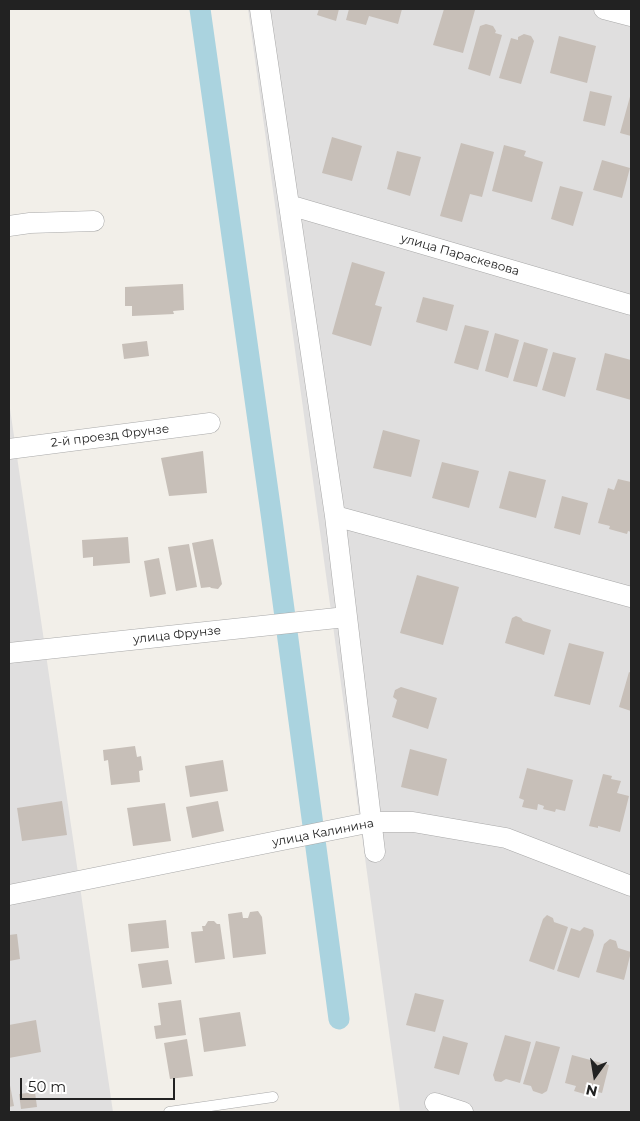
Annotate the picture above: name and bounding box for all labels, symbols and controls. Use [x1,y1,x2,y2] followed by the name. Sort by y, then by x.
[399,231,521,279] street label: улица Параскевова
[50,422,170,450] street label: 2-й проезд Фрунзе
[132,623,222,647] street label: улица Фрунзе
[271,816,375,850] street label: улица Калинина
[570,1051,620,1101] north arrow
[22,1068,178,1100] scale bar
[28,1077,66,1096] text: 50 m
[584,1081,599,1101] text: N

